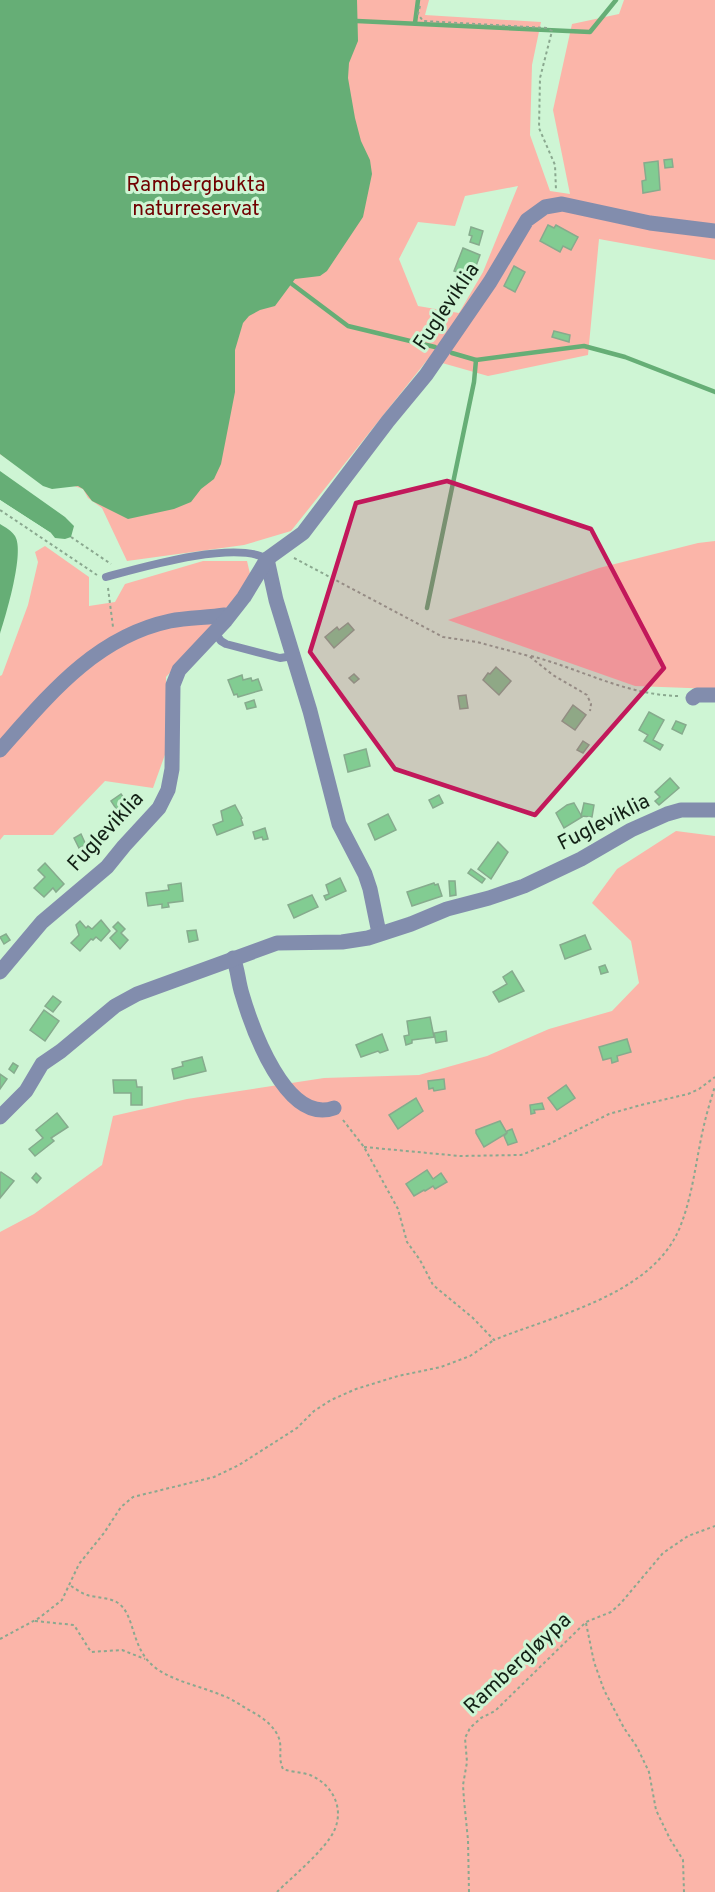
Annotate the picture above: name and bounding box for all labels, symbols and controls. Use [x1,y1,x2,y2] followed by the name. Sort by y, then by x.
[126,172,266,223] park label: Rambergbukta naturreservat
[408,258,486,356] street label: Fugleviklia
[62,786,150,878] street label: Fugleviklia
[553,788,655,858] street label: Fugleviklia
[458,1607,578,1721] street label: Rambergløypa

